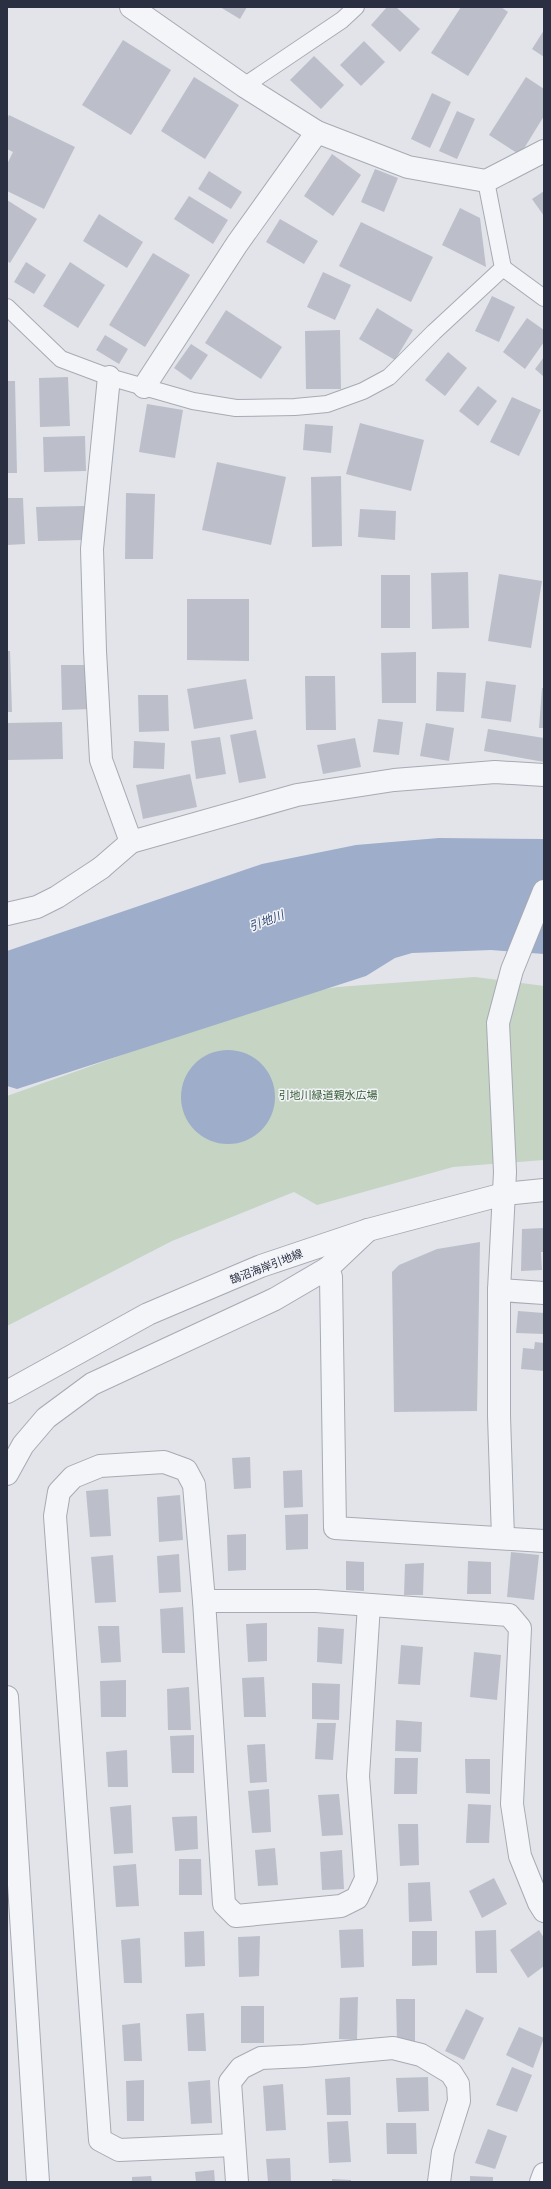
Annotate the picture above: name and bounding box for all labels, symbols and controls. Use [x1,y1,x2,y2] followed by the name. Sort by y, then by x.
[247,906,287,933] water label: 引地川
[279,1088,378,1101] park label: 引地川緑道親水広場
[228,1246,304,1286] street label: 鵠沼海岸引地線

